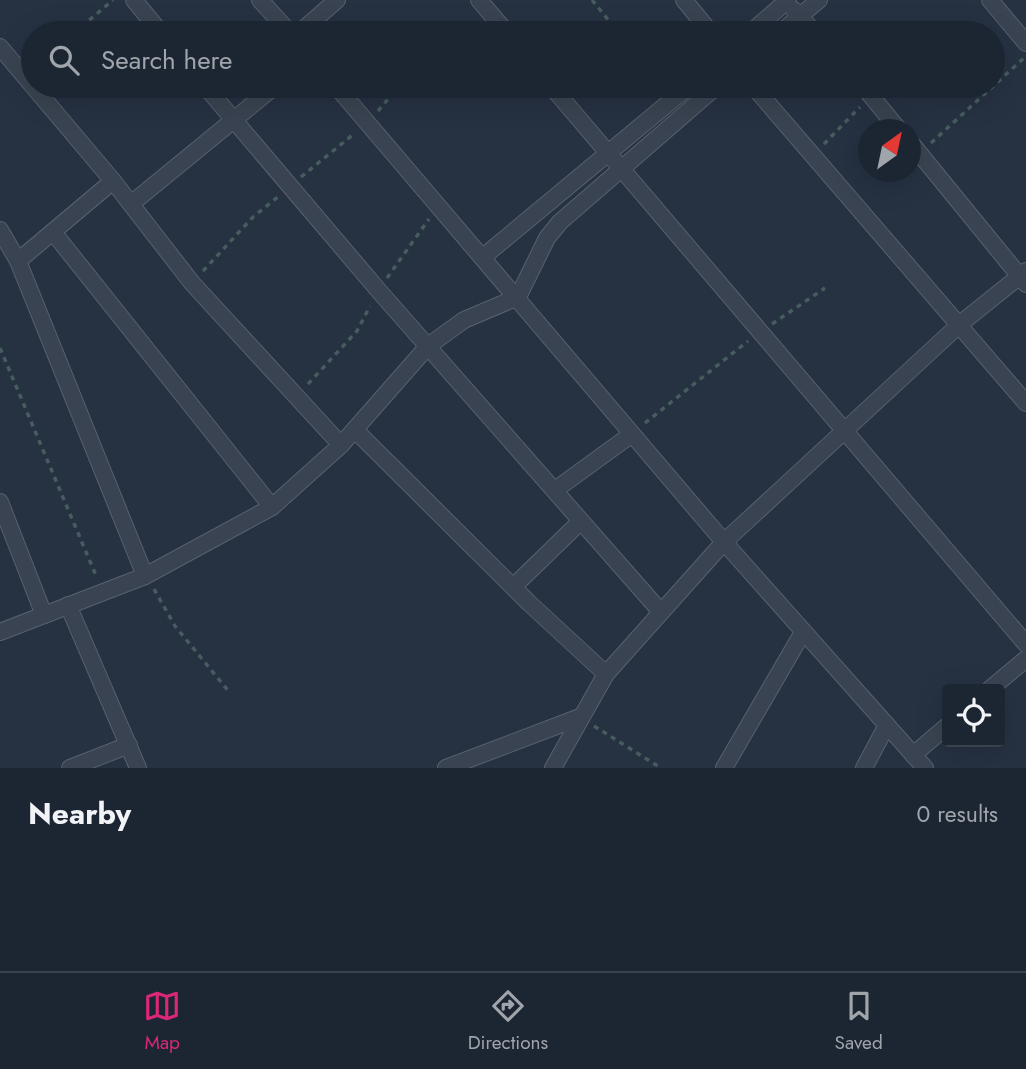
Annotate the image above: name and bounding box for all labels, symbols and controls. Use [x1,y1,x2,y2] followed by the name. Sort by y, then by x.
[21,21,1005,98] search box
[45,41,83,79] icon: search
[101,41,233,79] text: Search here
[858,119,921,182] north arrow
[942,684,1005,747] map controls
[942,684,1005,747] button: locate
[28,792,131,835] text: Nearby
[916,797,998,831] text: 0 results
[143,987,181,1056] tab: Map
[468,987,548,1056] tab: Directions
[835,987,883,1056] tab: Saved

